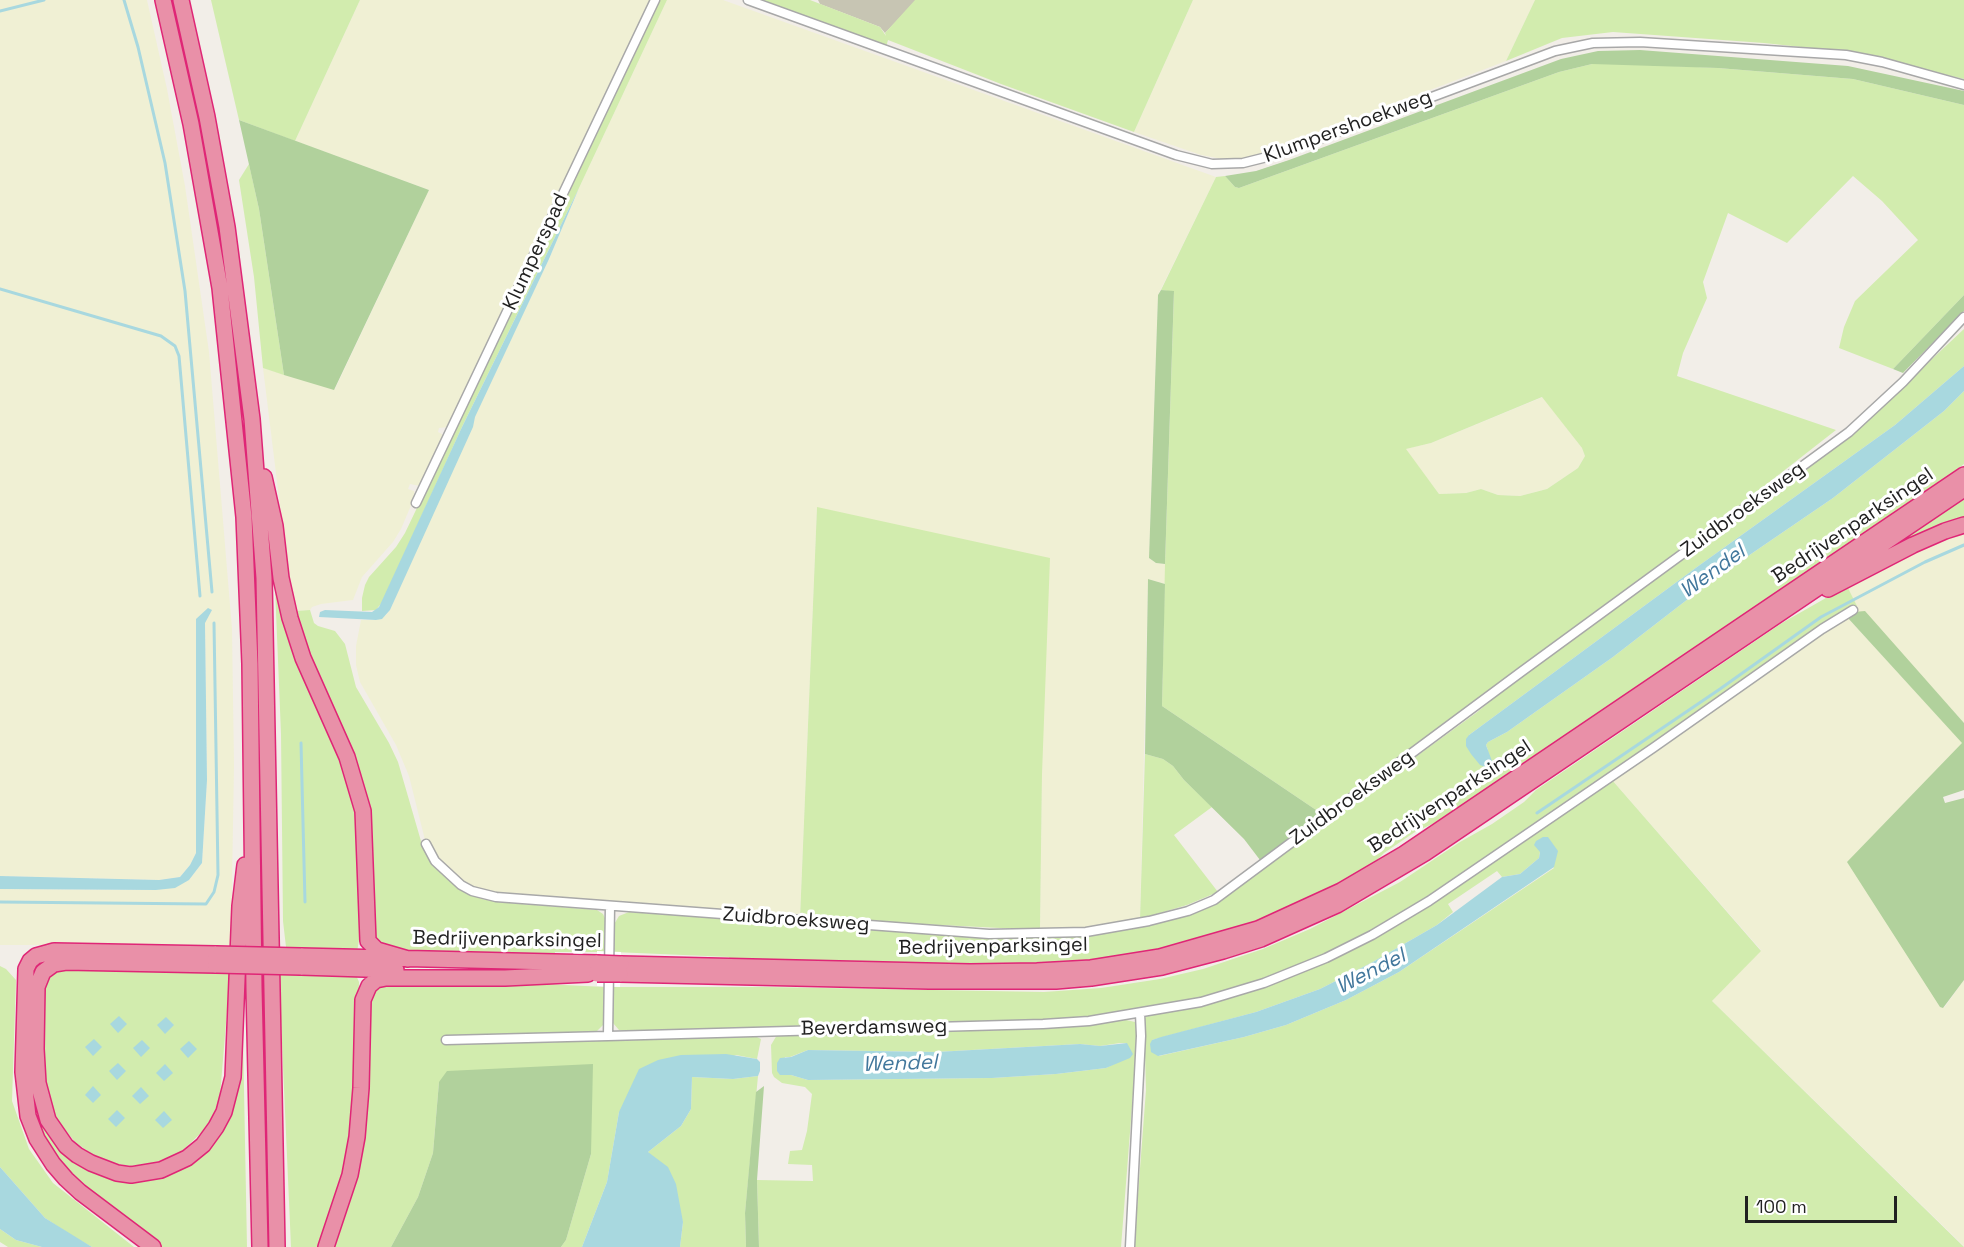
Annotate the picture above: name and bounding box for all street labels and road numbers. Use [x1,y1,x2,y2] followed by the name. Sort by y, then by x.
[1261,85,1435,169] street label: Klumpershoekweg
[498,190,574,314] street label: Klumperspad
[1676,457,1810,563] street label: Zuidbroeksweg
[1768,463,1938,589] street label: Bedrijvenparksingel
[1364,735,1536,859] street label: Bedrijvenparksingel
[1285,745,1419,851] street label: Zuidbroeksweg
[722,903,870,937] street label: Zuidbroeksweg
[412,926,602,954] street label: Bedrijvenparksingel
[898,933,1088,961] street label: Bedrijvenparksingel
[801,1015,947,1041] street label: Beverdamsweg

